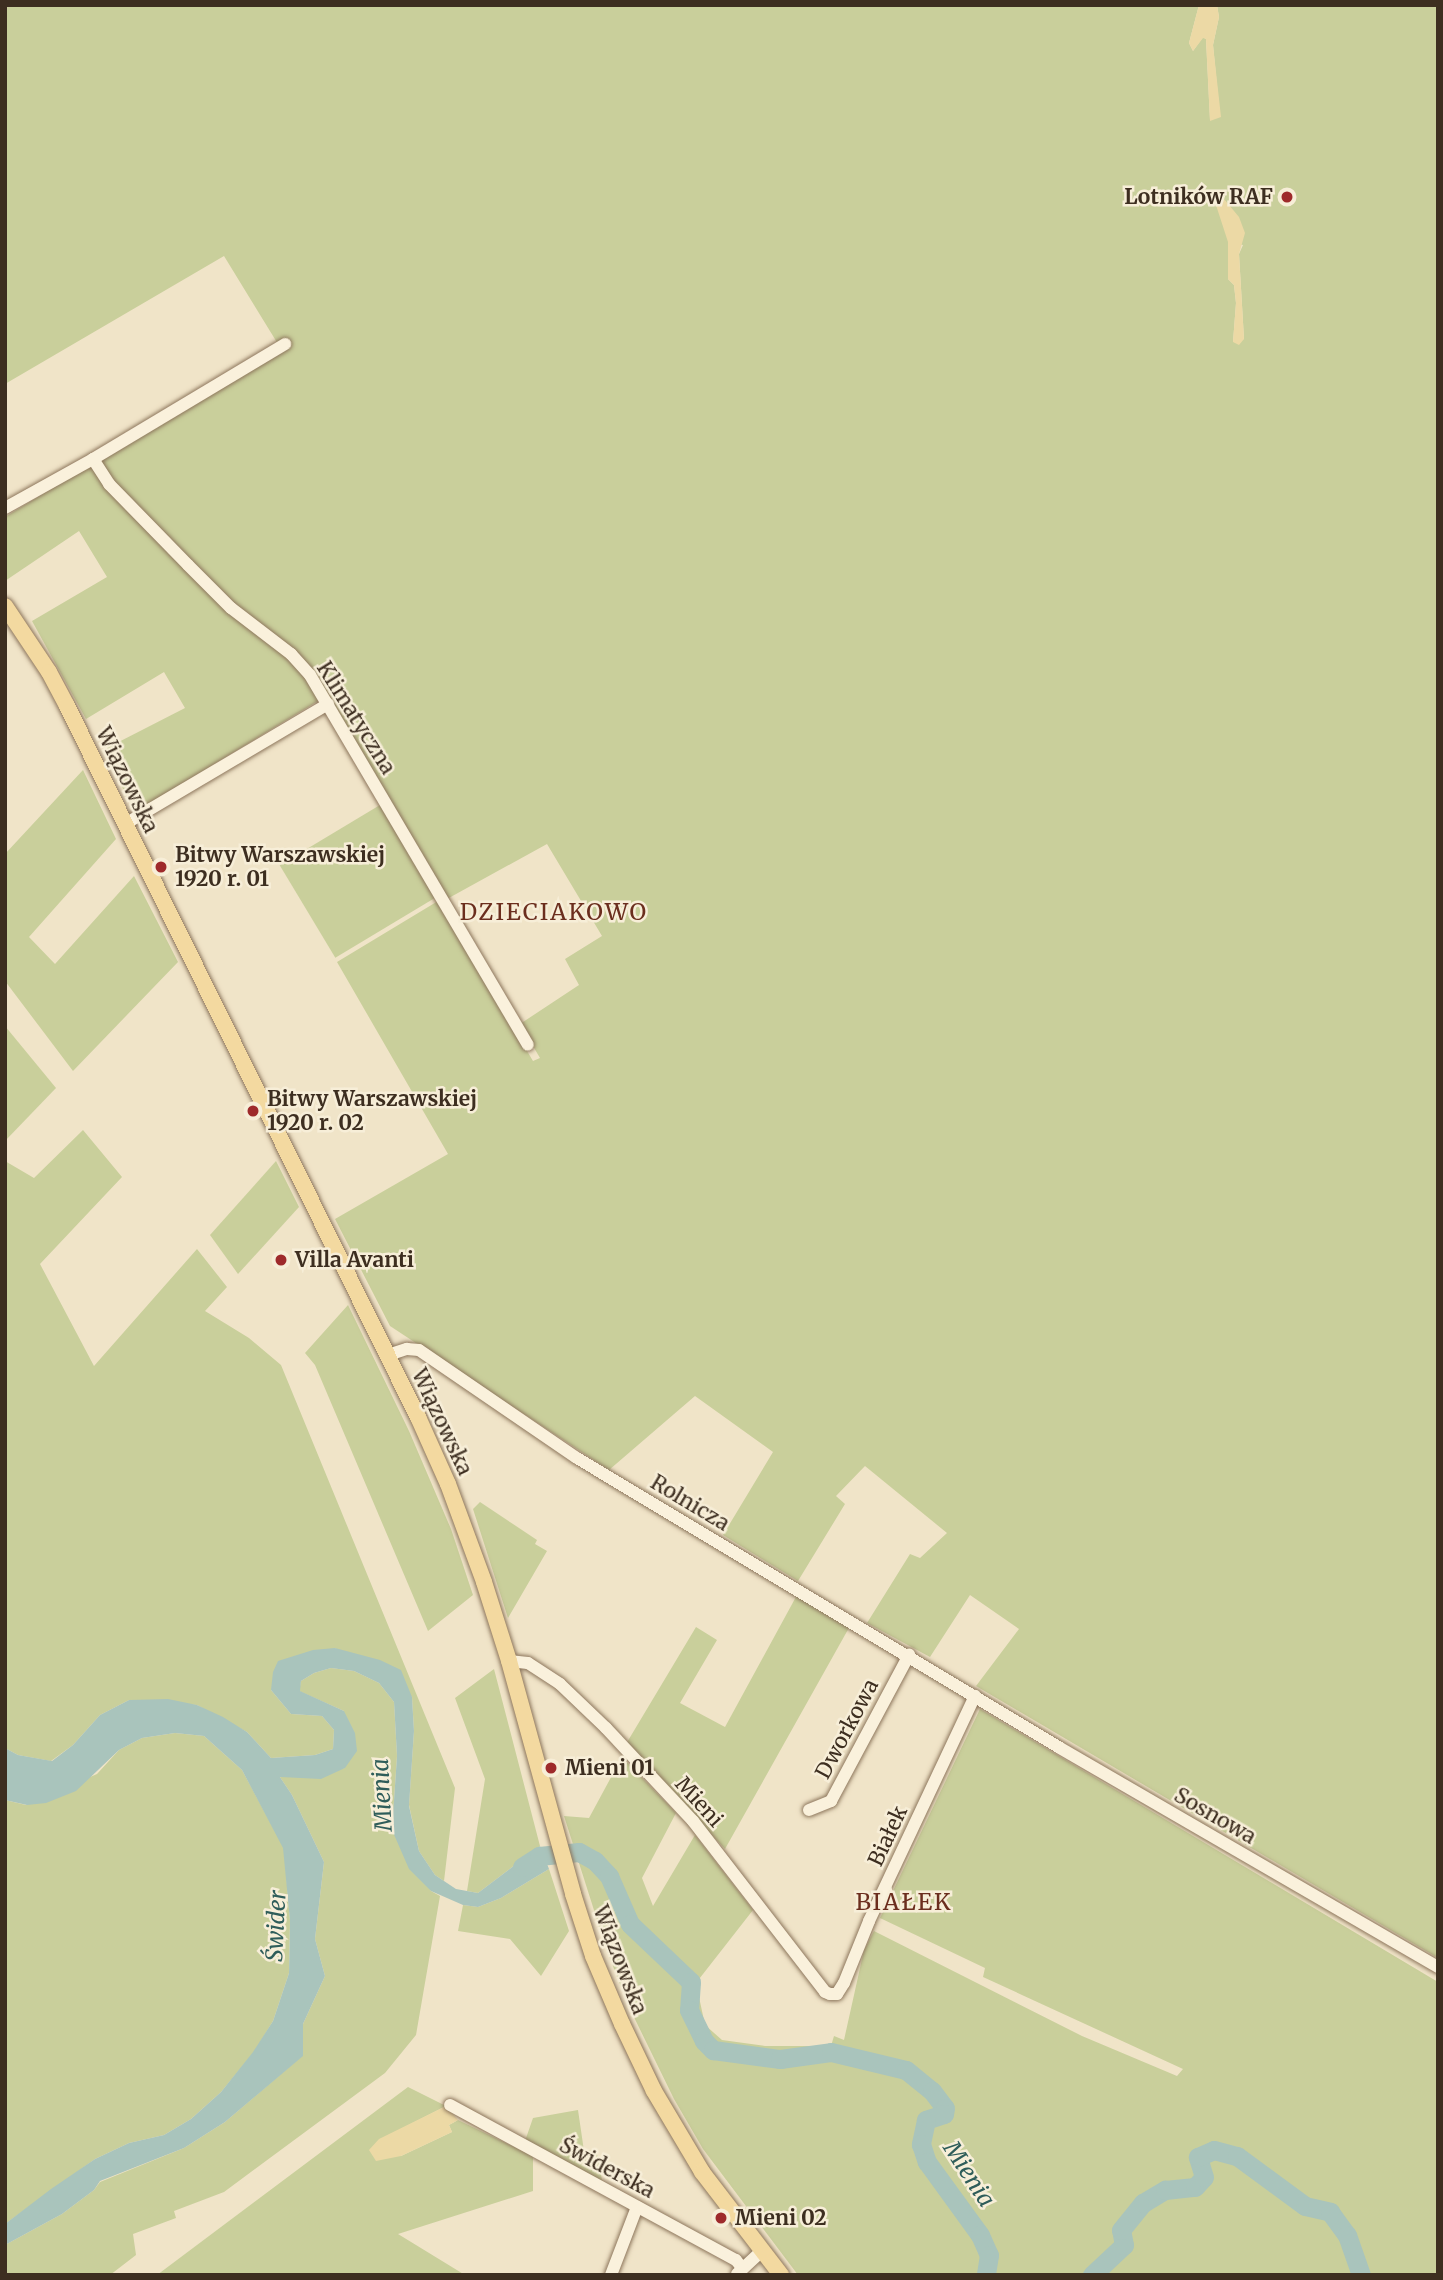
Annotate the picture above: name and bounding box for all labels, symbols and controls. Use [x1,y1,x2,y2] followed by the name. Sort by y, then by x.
[1124,184,1273,210] place label: Lotników RAF
[1279,189,1295,205] marker: Lotników RAF
[311,657,401,779] street label: Klimatyczna
[90,723,164,837] street label: Wiązowska
[175,842,385,892] place label: Bitwy Warszawskiej 1920 r. 01
[153,859,169,875] marker: Bitwy Warszawskiej 1920 r. 01
[461,898,647,926] district label: DZIECIAKOWO
[267,1086,477,1136] place label: Bitwy Warszawskiej 1920 r. 02
[245,1103,261,1119] marker: Bitwy Warszawskiej 1920 r. 02
[295,1247,414,1273] place label: Villa Avanti
[273,1252,289,1268] marker: Villa Avanti
[406,1365,478,1479] street label: Wiązowska
[646,1470,734,1536] street label: Rolnicza
[810,1675,884,1783] street label: Dworkowa
[565,1755,654,1781] place label: Mieni 01
[366,1758,398,1832] water label: Mienia
[543,1760,559,1776] marker: Mieni 01
[670,1772,728,1832] street label: Mieni
[1170,1783,1260,1849] street label: Sosnowa
[863,1802,913,1870] street label: Białek
[856,1888,952,1916] district label: BIAŁEK
[260,1890,292,1962] water label: Świder
[588,1902,652,2018] street label: Wiązowska
[555,2132,659,2204] street label: Świderska
[938,2136,1000,2212] water label: Mienia
[735,2205,827,2231] place label: Mieni 02
[713,2210,729,2226] marker: Mieni 02

